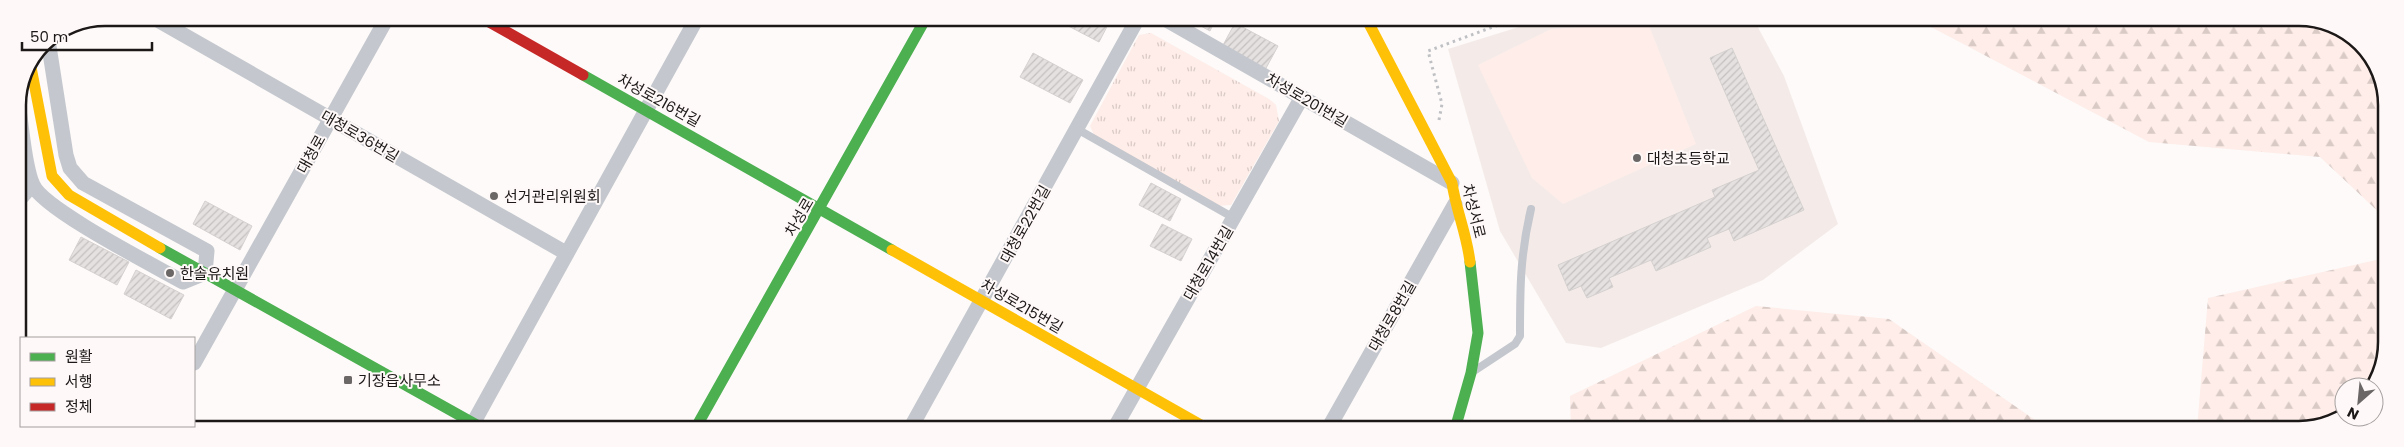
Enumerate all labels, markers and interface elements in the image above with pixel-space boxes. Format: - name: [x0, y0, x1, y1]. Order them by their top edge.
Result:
- scale bar: [22, 20, 152, 52]
- text: 50 m: [30, 26, 68, 47]
- street label: 차성로201번길: [1262, 68, 1352, 132]
- street label: 차성로216번길: [614, 69, 704, 131]
- street label: 대청로36번길: [317, 105, 403, 167]
- street label: 대청로: [292, 131, 330, 177]
- place label: 대청초등학교: [1647, 148, 1730, 169]
- marker: 대청초등학교: [1631, 152, 1643, 164]
- street label: 대청로22번길: [995, 181, 1055, 267]
- street label: 차성서로: [1457, 182, 1491, 240]
- place label: 선거관리위원회: [504, 186, 601, 207]
- marker: 선거관리위원회: [488, 190, 500, 202]
- street label: 차성로: [780, 194, 818, 240]
- street label: 대청로14번길: [1178, 222, 1238, 304]
- place label: 한솔유치원: [180, 263, 249, 284]
- marker: 한솔유치원: [164, 267, 176, 279]
- street label: 차성로215번길: [977, 274, 1067, 338]
- street label: 대청로8번길: [1363, 277, 1421, 355]
- legend: [20, 337, 195, 427]
- text: 원활: [65, 346, 93, 367]
- place label: 기장읍사무소: [358, 370, 441, 391]
- text: 서행: [65, 371, 93, 392]
- marker: 기장읍사무소: [342, 374, 354, 386]
- north arrow: [2334, 377, 2384, 427]
- text: 정체: [65, 396, 93, 417]
- text: N: [2344, 402, 2362, 425]

